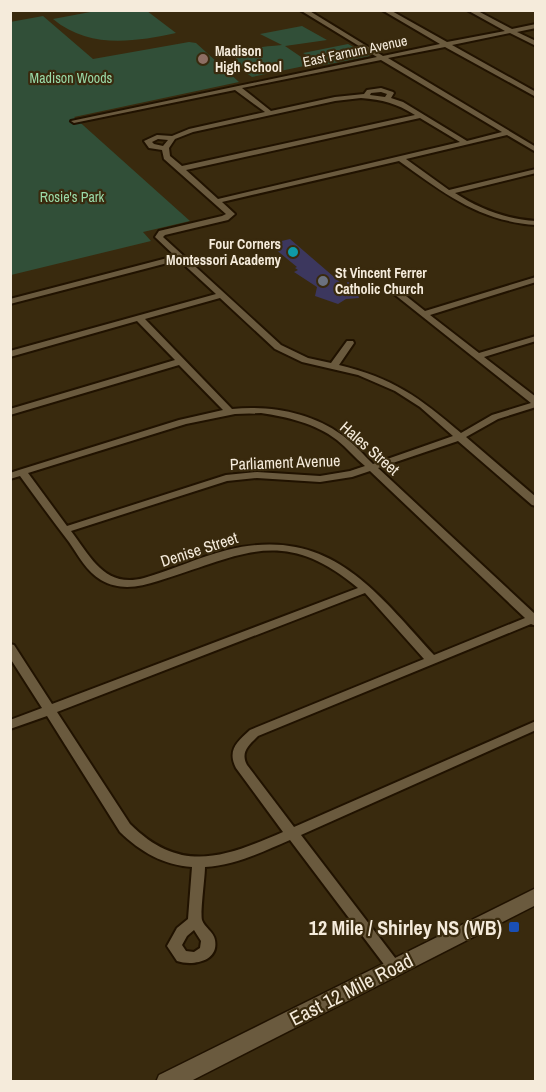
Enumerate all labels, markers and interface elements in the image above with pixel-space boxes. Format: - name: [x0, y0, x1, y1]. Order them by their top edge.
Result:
- street label: East Farnum Avenue: [301, 31, 409, 71]
- place label: Madison High School: [215, 42, 282, 76]
- marker: Madison High School: [196, 52, 210, 66]
- park label: Madison Woods: [30, 69, 113, 87]
- park label: Rosie's Park: [40, 188, 105, 206]
- place label: Four Corners Montessori Academy: [166, 235, 282, 269]
- marker: Four Corners Montessori Academy: [286, 245, 300, 259]
- place label: St Vincent Ferrer Catholic Church: [335, 264, 427, 298]
- marker: St Vincent Ferrer Catholic Church: [316, 274, 330, 288]
- street label: Hales Street: [336, 416, 405, 480]
- street label: Parliament Avenue: [229, 449, 341, 475]
- street label: Denise Street: [157, 526, 241, 572]
- place label: 12 Mile / Shirley NS (WB): [309, 914, 502, 941]
- marker: 12 Mile / Shirley NS (WB): [507, 920, 521, 934]
- street label: East 12 Mile Road: [285, 946, 417, 1032]

